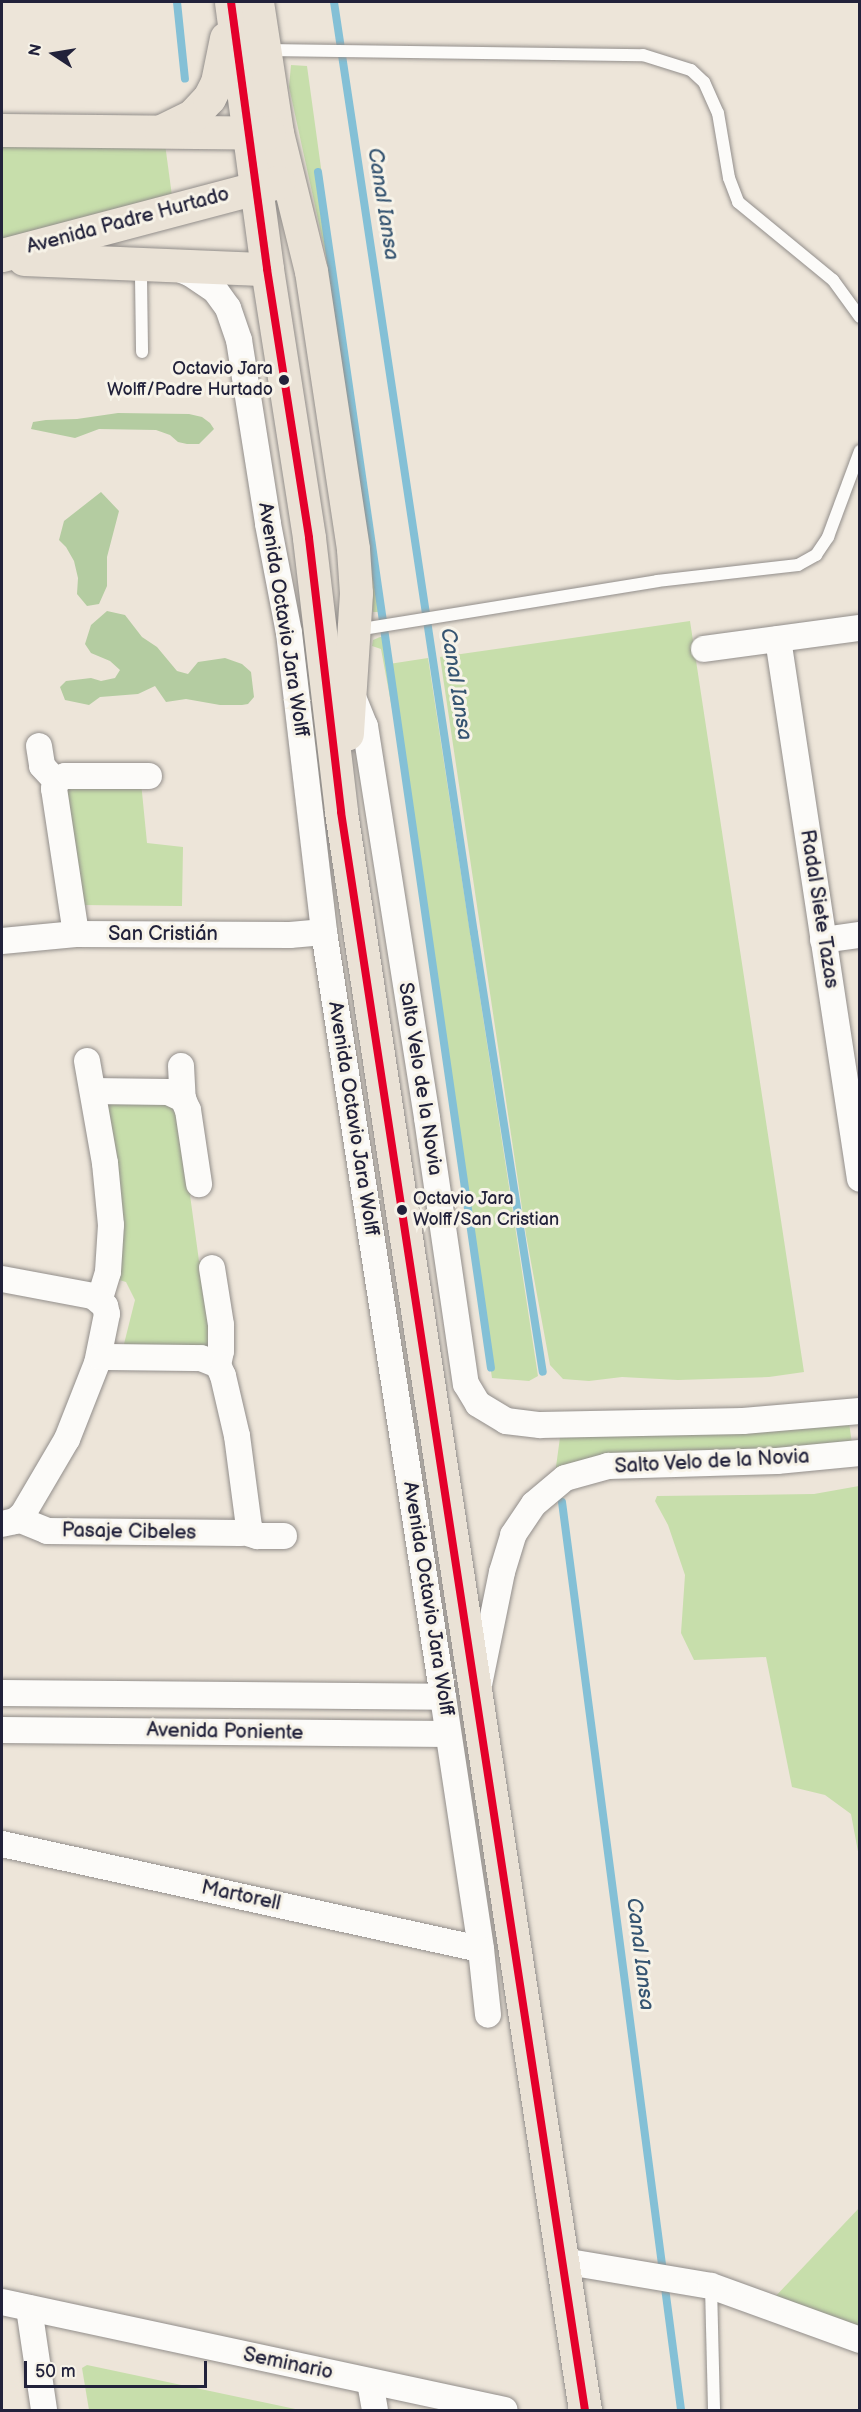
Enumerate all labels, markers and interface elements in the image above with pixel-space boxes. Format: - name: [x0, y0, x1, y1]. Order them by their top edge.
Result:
- north arrow: [24, 24, 84, 84]
- text: N: [25, 42, 46, 58]
- water label: Canal Iansa: [362, 146, 404, 262]
- street label: Avenida Padre Hurtado: [24, 182, 232, 260]
- place label: Octavio Jara Wolff/Padre Hurtado: [107, 359, 273, 401]
- marker: Octavio Jara Wolff/Padre Hurtado: [278, 374, 290, 386]
- street label: Avenida Octavio Jara Wolff: [252, 500, 314, 740]
- water label: Canal Iansa: [435, 626, 477, 742]
- street label: Radal Siete Tazas: [795, 827, 843, 991]
- street label: San Cristián: [108, 922, 218, 946]
- street label: Salto Velo de la Novia: [393, 981, 447, 1177]
- street label: Avenida Octavio Jara Wolff: [322, 999, 384, 1239]
- place label: Octavio Jara Wolff/San Cristian: [413, 1189, 559, 1232]
- marker: Octavio Jara Wolff/San Cristian: [396, 1204, 408, 1216]
- street label: Salto Velo de la Novia: [614, 1445, 810, 1479]
- street label: Avenida Octavio Jara Wolff: [397, 1479, 459, 1719]
- street label: Pasaje Cibeles: [62, 1519, 196, 1545]
- street label: Avenida Poniente: [146, 1719, 304, 1745]
- street label: Martorell: [199, 1876, 283, 1916]
- water label: Canal Iansa: [621, 1896, 659, 2012]
- street label: Seminario: [241, 2343, 335, 2385]
- scale bar: [27, 2349, 210, 2387]
- text: 50 m: [35, 2361, 76, 2382]

